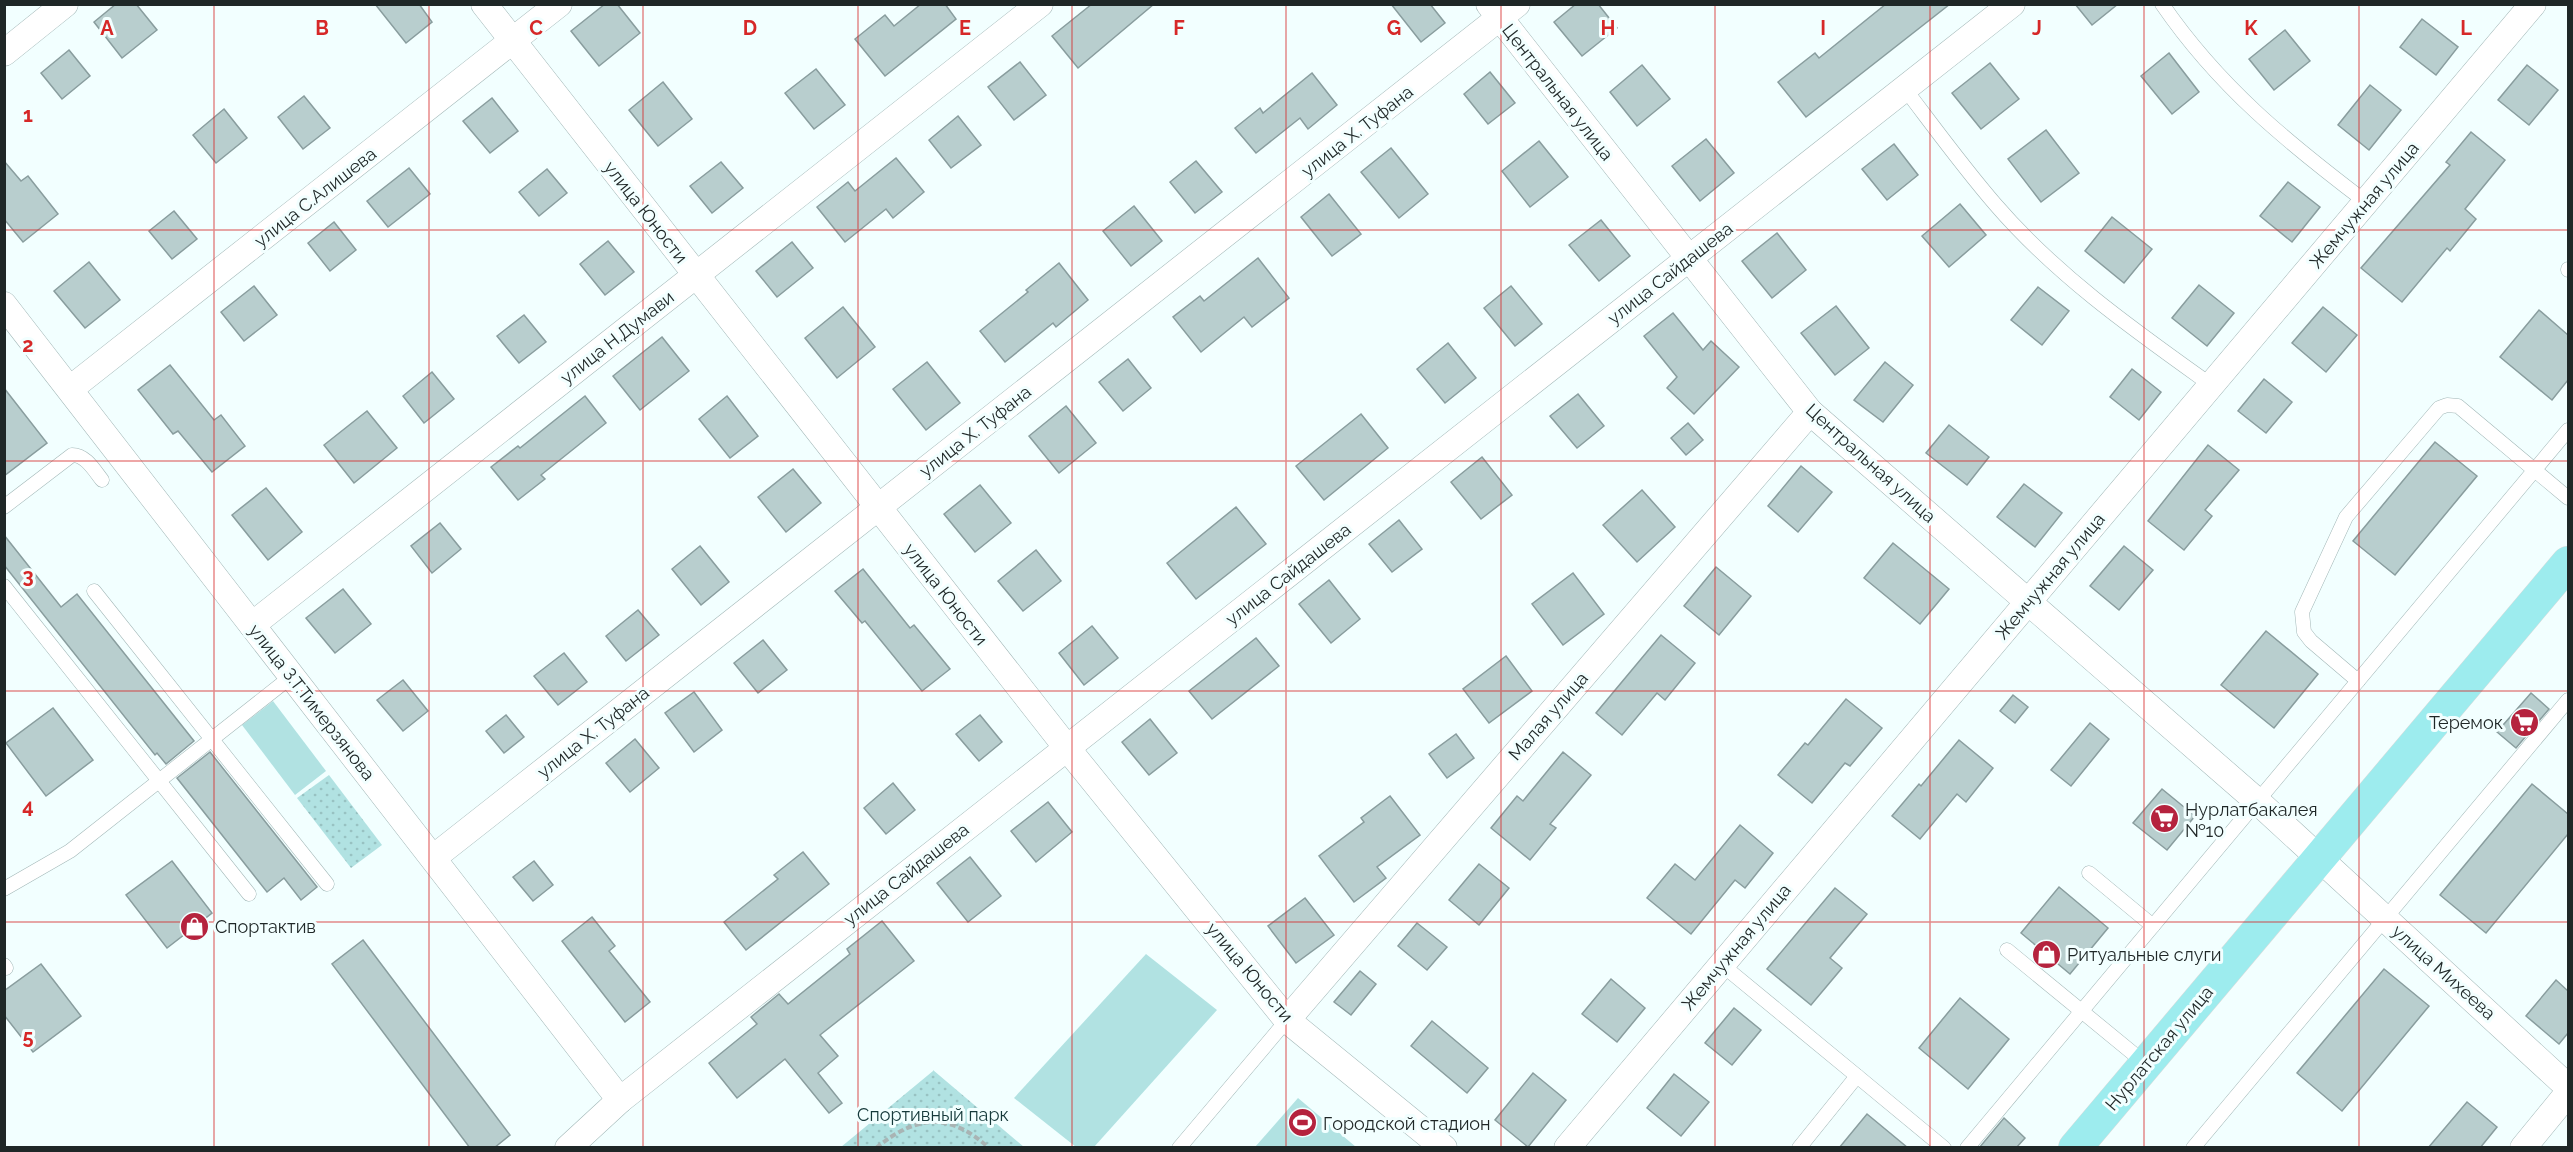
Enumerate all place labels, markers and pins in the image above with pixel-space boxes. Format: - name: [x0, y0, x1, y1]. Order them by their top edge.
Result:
- supermarket icon: Теремок: [2508, 706, 2540, 738]
- place label: Теремок: [2429, 712, 2503, 733]
- place label: Нурлатбакалея №10: [2185, 799, 2318, 841]
- supermarket icon: Нурлатбакалея №10: [2148, 803, 2180, 835]
- shop icon: Спортактив: [178, 910, 210, 942]
- place label: Спортактив: [215, 916, 316, 937]
- shop icon: Ритуальные слуги: [2030, 938, 2062, 970]
- place label: Ритуальные слуги: [2067, 944, 2222, 965]
- sports icon: Городской стадион: [1286, 1107, 1318, 1139]
- place label: Городской стадион: [1323, 1113, 1491, 1134]

